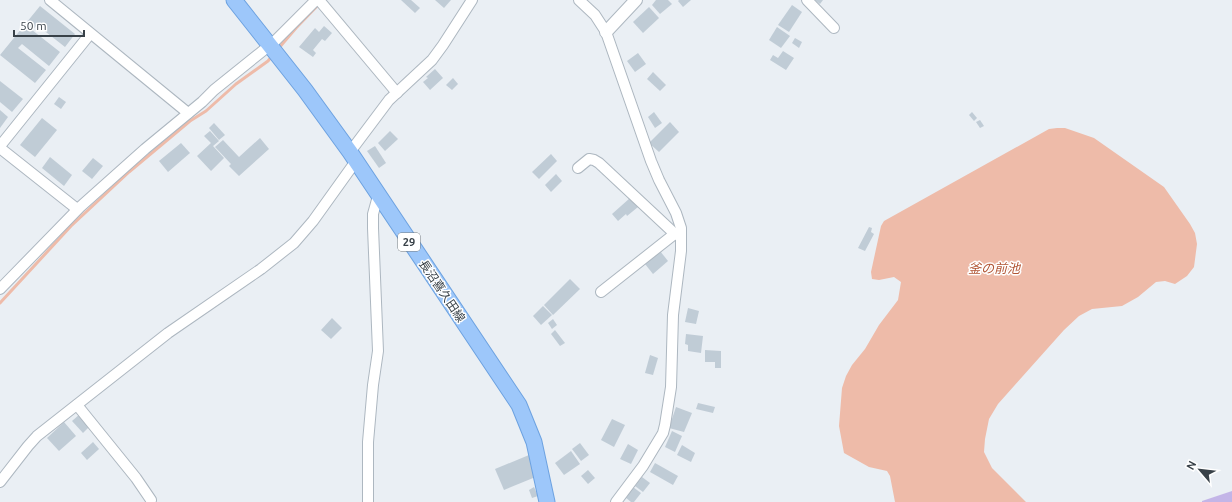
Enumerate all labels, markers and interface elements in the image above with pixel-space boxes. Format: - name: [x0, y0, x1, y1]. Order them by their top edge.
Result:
- scale bar: [14, 12, 84, 38]
- text: 50 m: [20, 19, 47, 32]
- road number: 29: [398, 233, 420, 251]
- street label: 長沼喜久田線: [417, 257, 468, 324]
- water label: 釜の前池: [968, 261, 1022, 275]
- north arrow: [1180, 450, 1220, 490]
- text: N: [1184, 459, 1198, 472]

